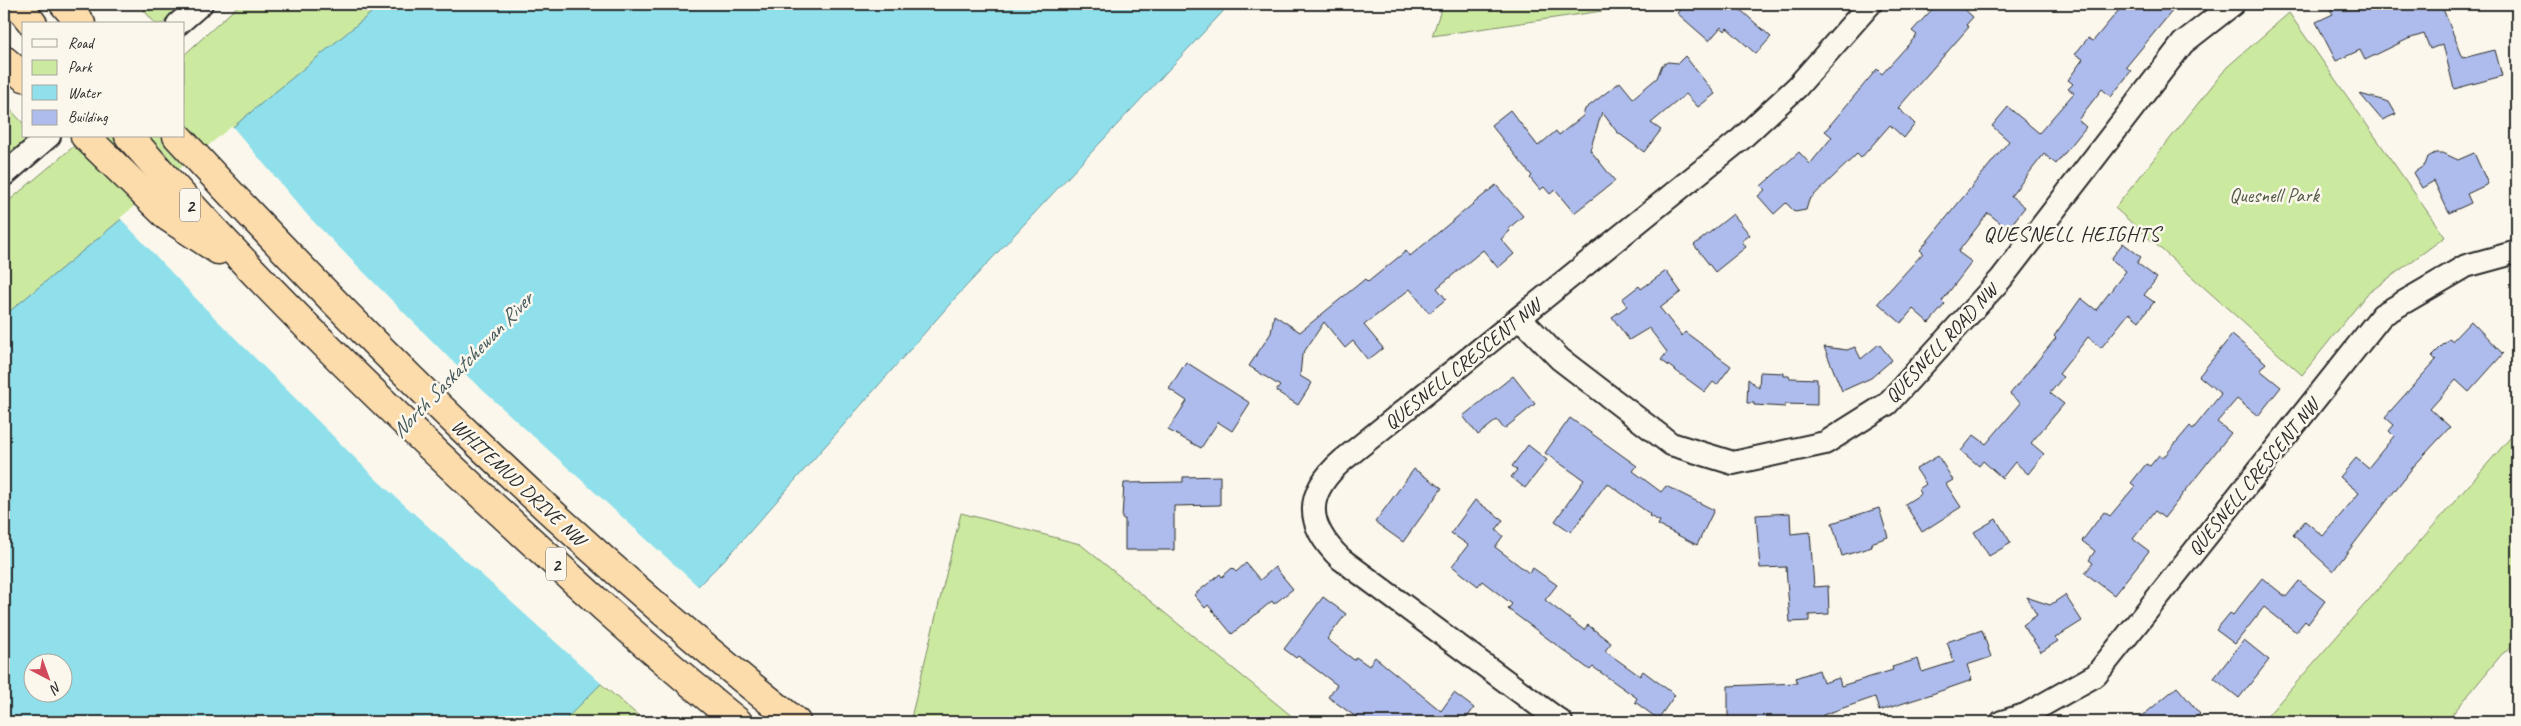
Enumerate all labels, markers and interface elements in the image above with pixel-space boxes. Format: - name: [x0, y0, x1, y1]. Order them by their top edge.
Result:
- legend: [22, 22, 185, 138]
- text: Road: [68, 34, 95, 53]
- text: Park: [68, 58, 93, 77]
- text: Water: [68, 84, 102, 103]
- text: Building: [68, 108, 108, 127]
- park label: Quesnell Park: [2229, 183, 2320, 208]
- road number: 2: [180, 188, 200, 222]
- district label: QUESNELL HEIGHTS: [1983, 221, 2163, 247]
- street label: QUESNELL ROAD NW: [1880, 276, 2005, 408]
- water label: North Saskatchewan River: [386, 284, 541, 443]
- street label: QUESNELL CRESCENT NW: [1379, 291, 1548, 435]
- street label: QUESNELL CRESCENT NW: [2183, 391, 2327, 561]
- street label: WHITEMUD DRIVE NW: [446, 414, 594, 554]
- road number: 2: [546, 548, 566, 580]
- north arrow: [22, 654, 72, 704]
- text: N: [46, 678, 65, 698]

